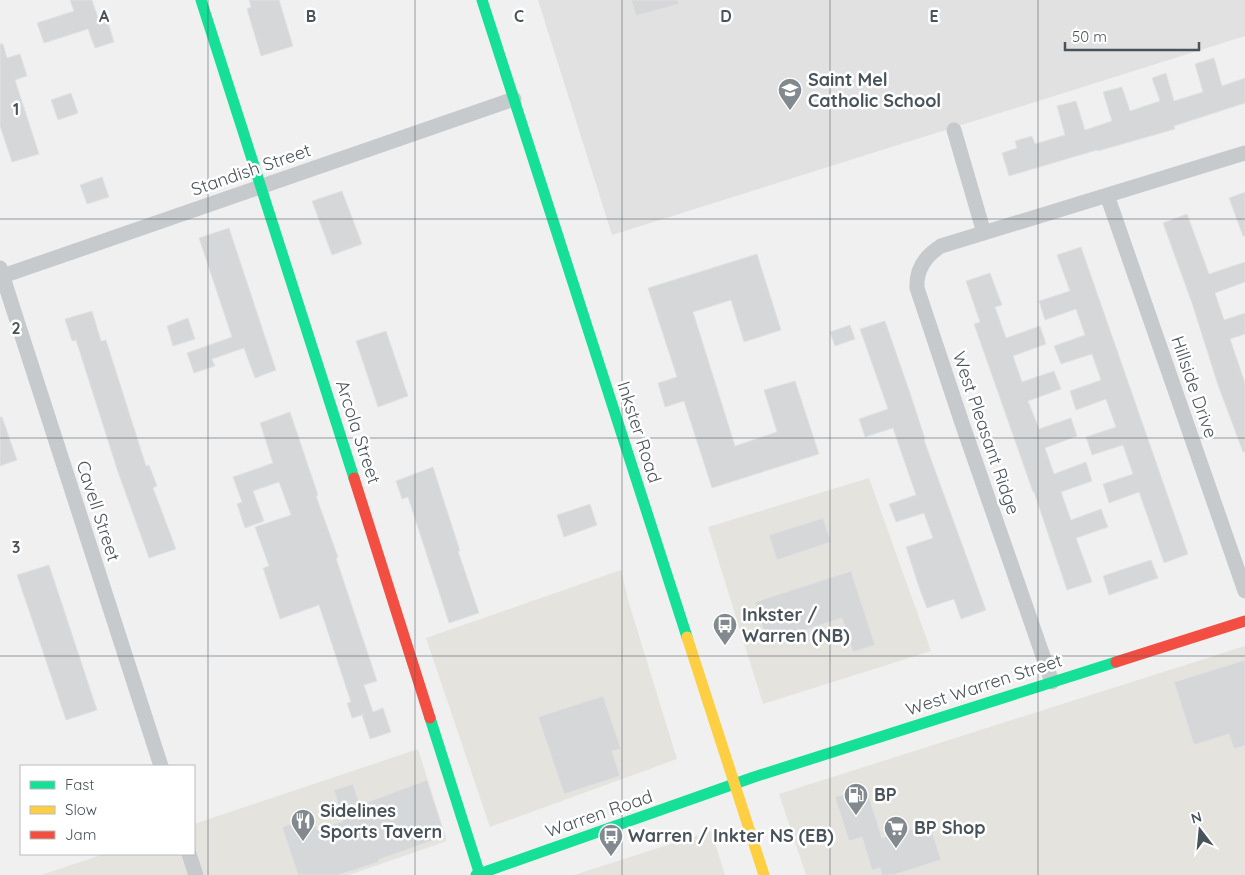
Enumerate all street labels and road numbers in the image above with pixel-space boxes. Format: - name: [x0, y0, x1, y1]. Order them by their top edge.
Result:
- street label: Standish Street: [188, 138, 314, 201]
- street label: Hillside Drive: [1166, 333, 1223, 441]
- street label: West Pleasant Ridge: [948, 348, 1025, 518]
- street label: Arcola Street: [331, 377, 386, 487]
- street label: Inkster Road: [612, 378, 667, 486]
- street label: Cavell Street: [71, 458, 126, 564]
- street label: West Warren Street: [903, 648, 1065, 721]
- street label: Warren Road: [542, 784, 655, 843]

